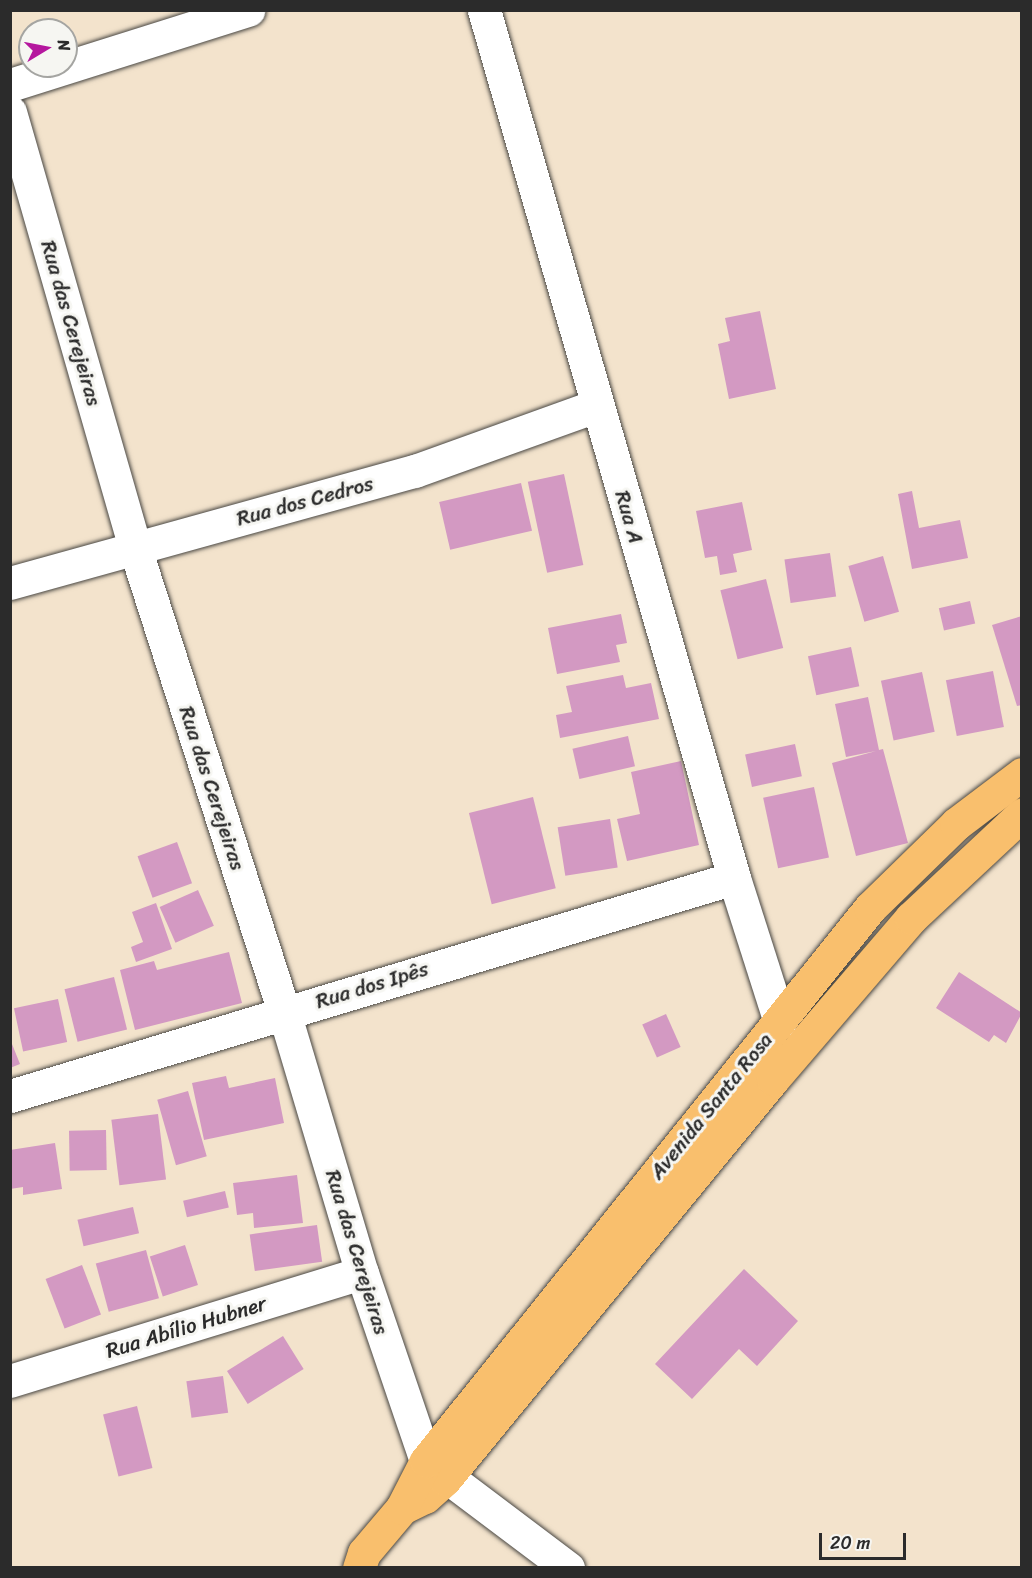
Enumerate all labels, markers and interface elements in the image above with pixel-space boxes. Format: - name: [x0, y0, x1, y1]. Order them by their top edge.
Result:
- north arrow: [18, 18, 78, 78]
- text: N: [49, 37, 79, 53]
- street label: Rua das Cerejeiras: [35, 237, 107, 409]
- street label: Rua dos Cedros: [234, 471, 376, 531]
- street label: Rua A: [609, 488, 649, 546]
- street label: Rua das Cerejeiras: [174, 703, 250, 873]
- street label: Rua dos Ipês: [313, 956, 431, 1014]
- street label: Avenida Santa Rosa: [644, 1027, 778, 1185]
- street label: Rua das Cerejeiras: [320, 1166, 394, 1338]
- street label: Rua Abílio Hubner: [102, 1290, 270, 1364]
- scale bar: [822, 1521, 909, 1559]
- text: 20 m: [830, 1527, 870, 1559]

